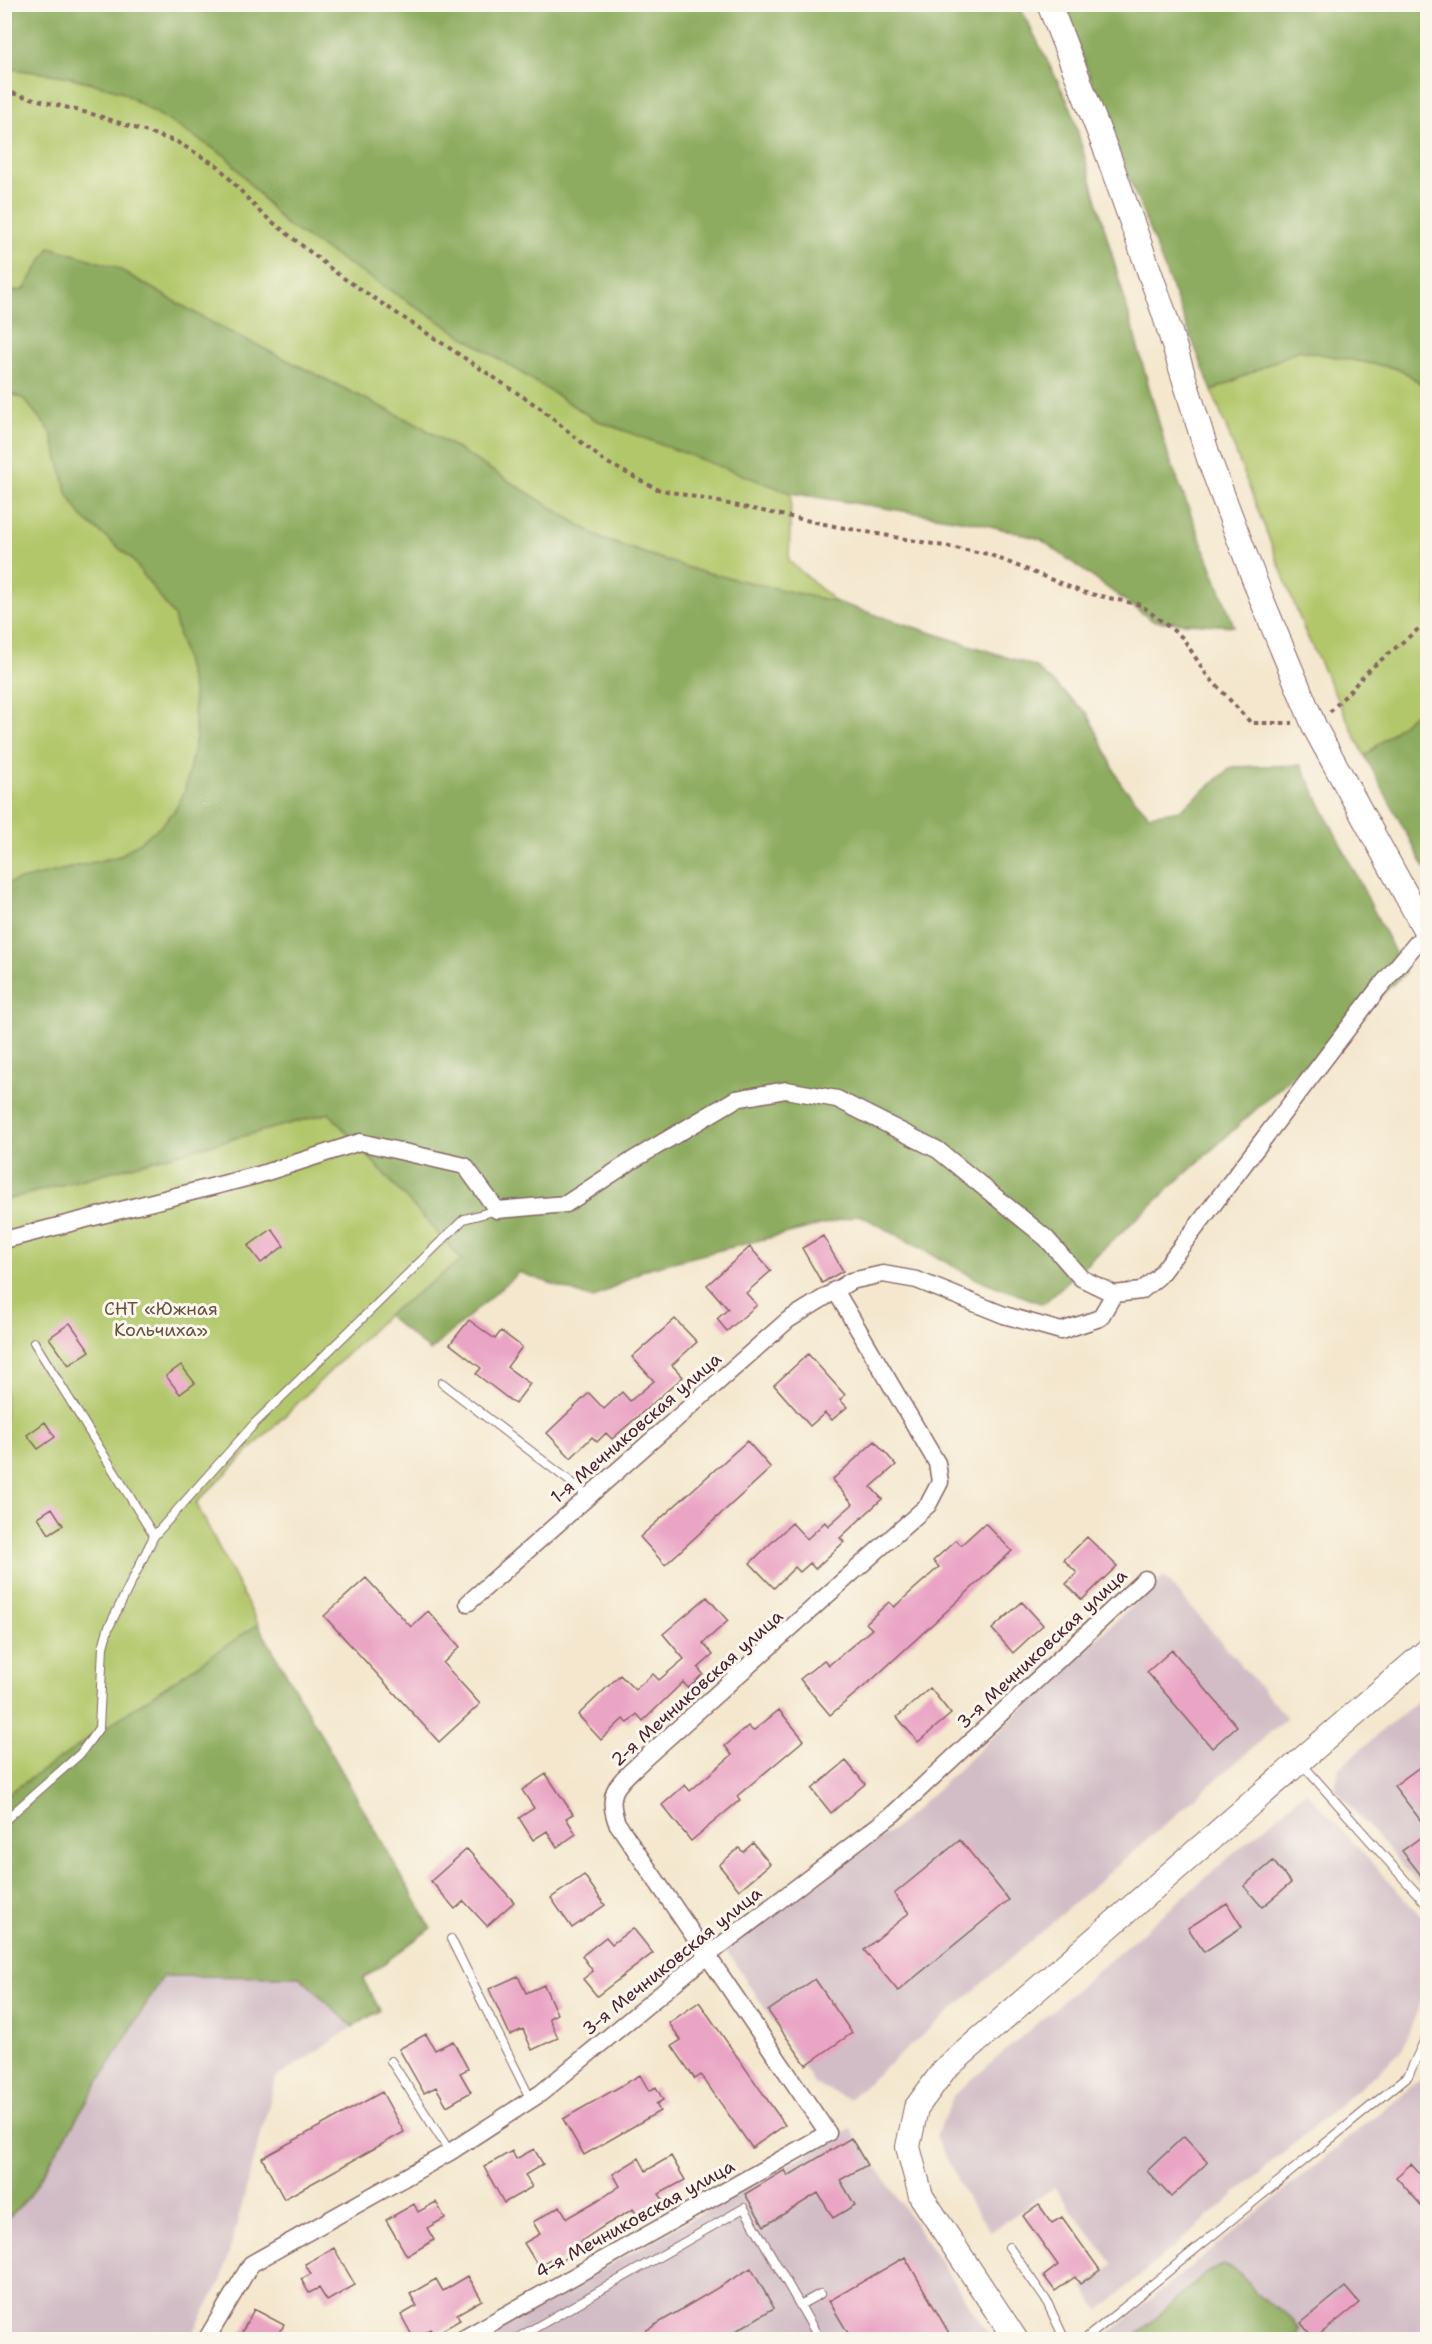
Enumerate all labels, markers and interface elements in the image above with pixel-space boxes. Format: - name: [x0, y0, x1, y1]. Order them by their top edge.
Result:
- park label: СНТ «Южная Кольчиха»: [104, 1297, 218, 1342]
- street label: 1-я Мечниковская улица: [546, 1347, 726, 1509]
- street label: 3-я Мечниковская улица: [952, 1564, 1132, 1734]
- street label: 2-я Мечниковская улица: [606, 1604, 788, 1772]
- street label: 3-я Мечниковская улица: [577, 1881, 767, 2041]
- street label: 4-я Мечниковская улица: [531, 2154, 739, 2284]

